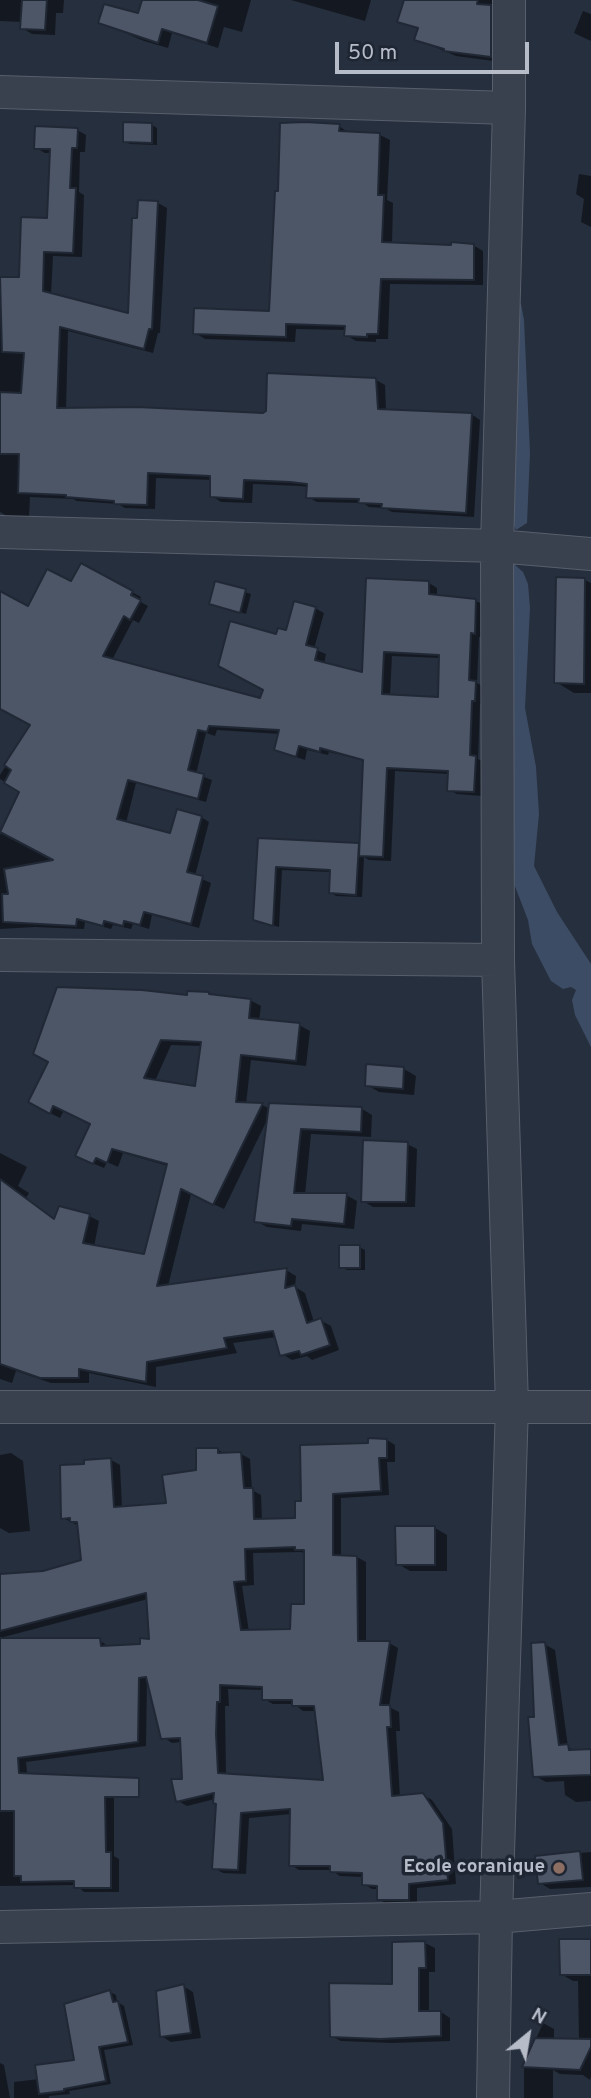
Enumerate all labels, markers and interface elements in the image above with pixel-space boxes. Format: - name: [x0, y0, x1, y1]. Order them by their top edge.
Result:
- scale bar: [339, 28, 533, 72]
- text: 50 m: [348, 40, 397, 67]
- place label: Ecole coranique: [403, 1857, 545, 1879]
- marker: Ecole coranique: [551, 1860, 567, 1876]
- north arrow: [493, 2000, 563, 2070]
- text: N: [527, 2003, 550, 2031]

